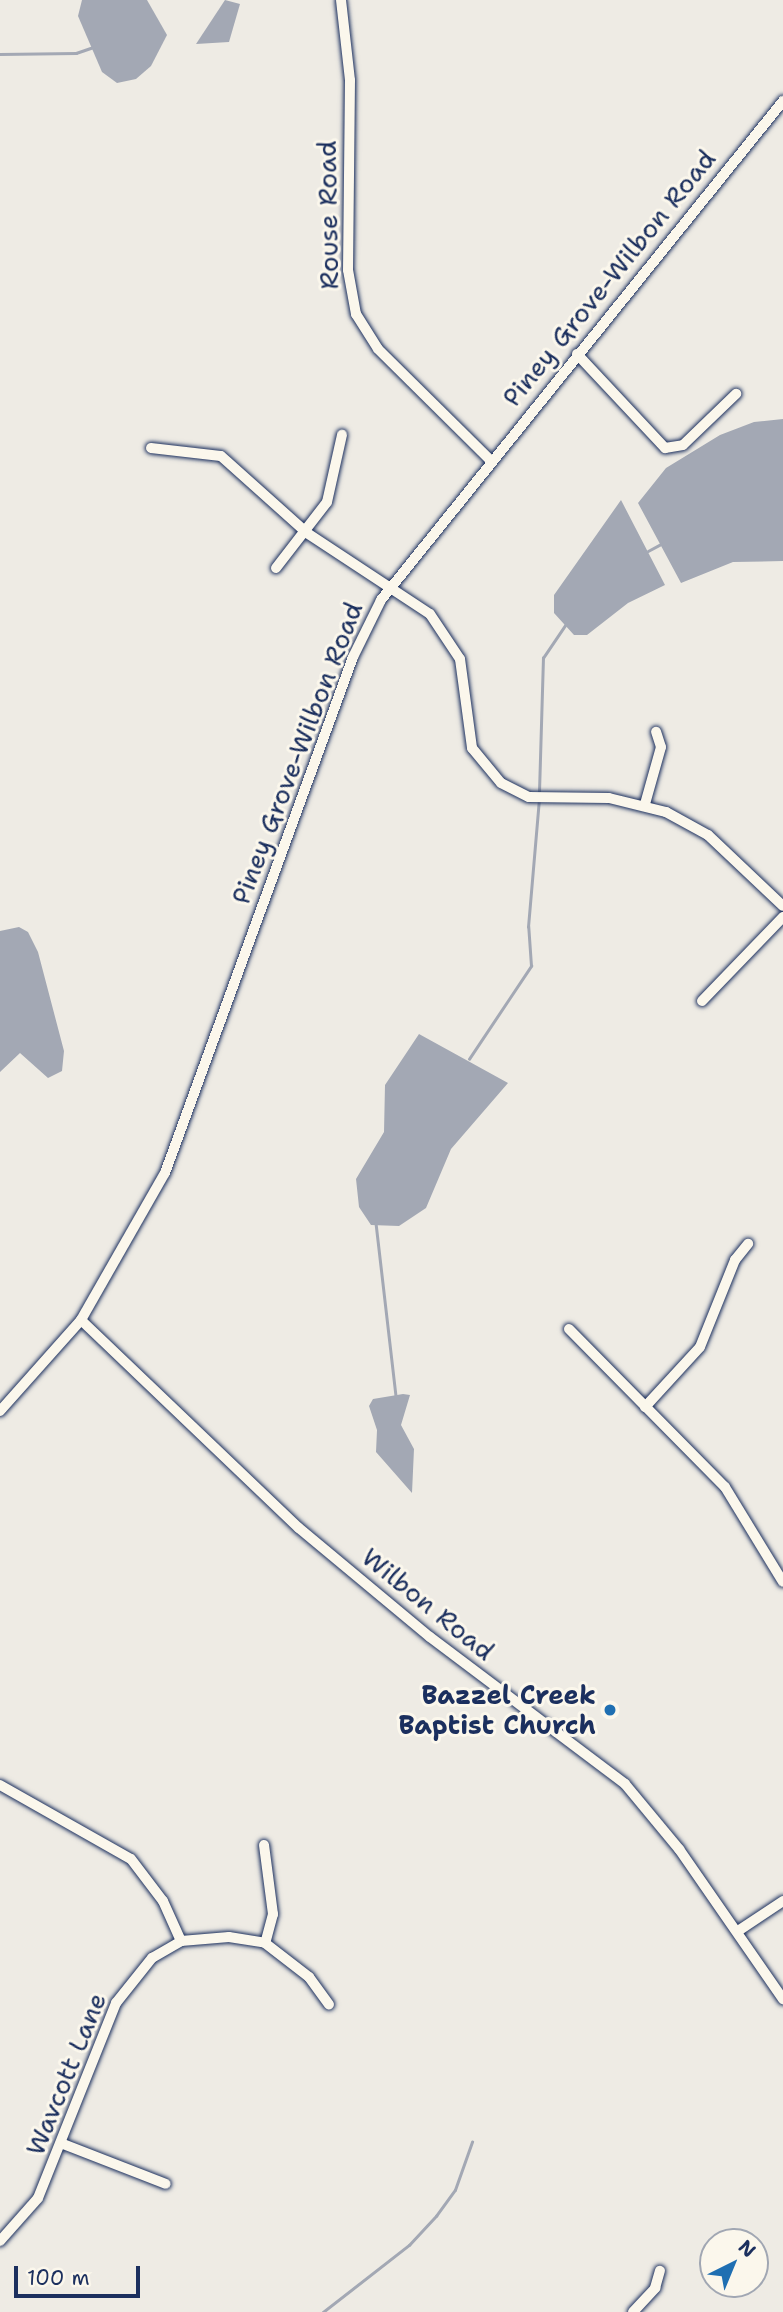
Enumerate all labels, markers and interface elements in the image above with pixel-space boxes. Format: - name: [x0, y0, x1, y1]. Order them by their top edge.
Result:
- street label: Rouse Road: [311, 140, 345, 290]
- street label: Piney Grove-Wilbon Road: [496, 143, 722, 413]
- street label: Piney Grove-Wilbon Road: [225, 598, 369, 908]
- street label: Wilbon Road: [356, 1541, 500, 1667]
- place label: Bazzel Creek Baptist Church: [398, 1679, 596, 1740]
- marker: Bazzel Creek Baptist Church: [602, 1702, 618, 1718]
- street label: Wavcott Lane: [19, 1988, 113, 2160]
- north arrow: [699, 2228, 769, 2298]
- text: N: [733, 2234, 761, 2263]
- scale bar: [18, 2252, 144, 2296]
- text: 100 m: [27, 2264, 90, 2292]

